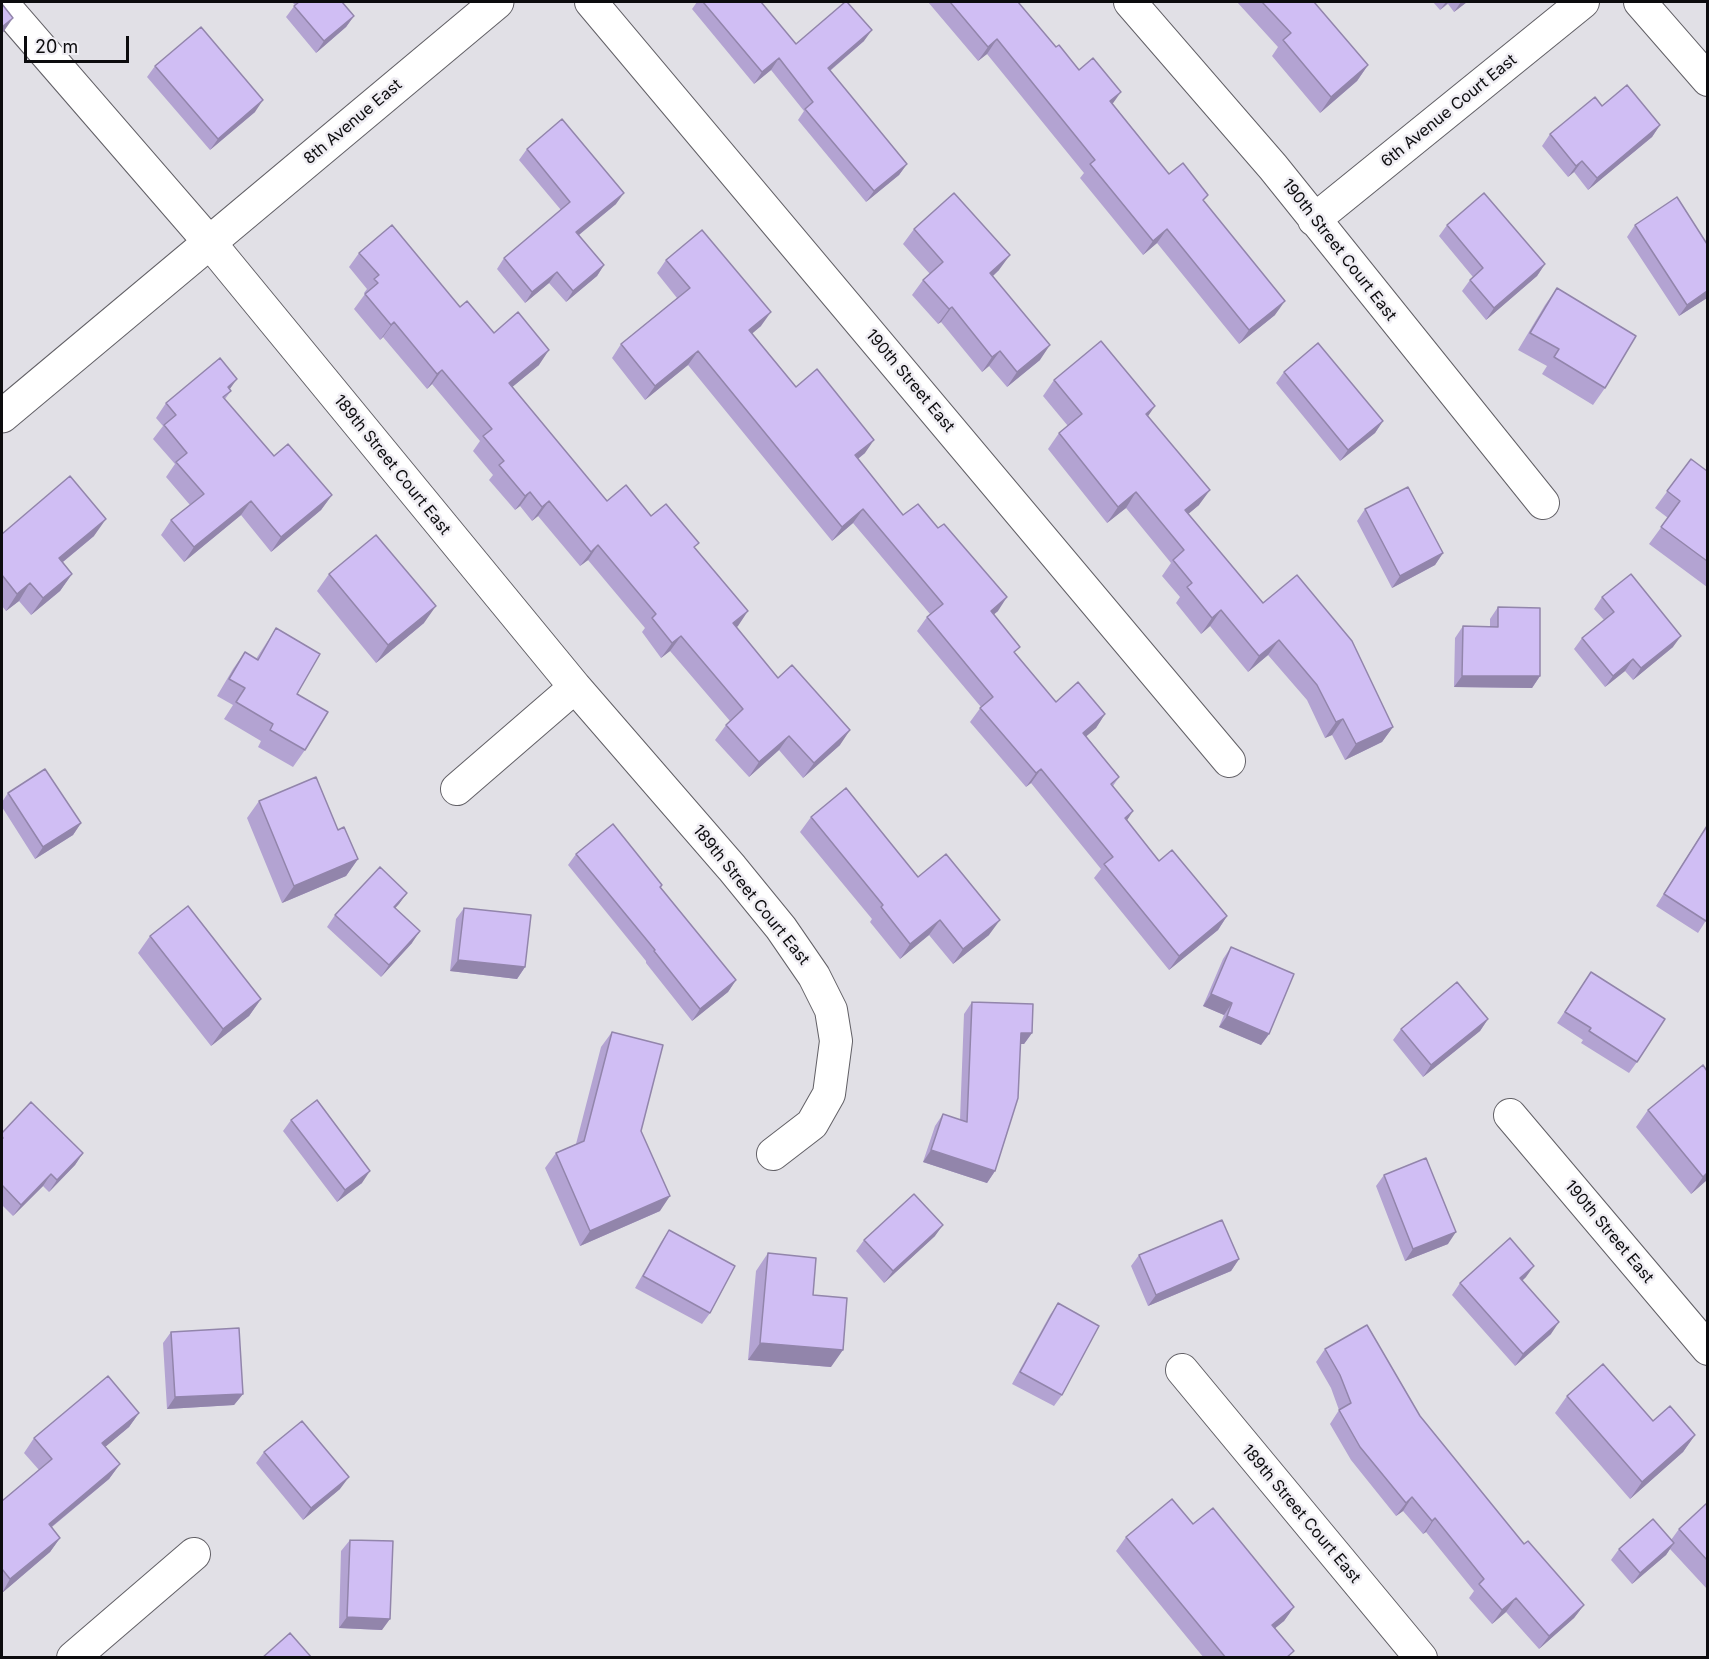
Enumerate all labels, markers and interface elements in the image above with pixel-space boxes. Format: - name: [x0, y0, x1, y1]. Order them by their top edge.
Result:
- scale bar: [27, 24, 132, 62]
- text: 20 m: [35, 36, 78, 57]
- street label: 6th Avenue Court East: [1377, 50, 1521, 172]
- street label: 8th Avenue East: [300, 75, 406, 169]
- street label: 190th Street Court East: [1278, 175, 1400, 325]
- street label: 190th Street East: [862, 326, 958, 436]
- street label: 189th Street Court East: [330, 391, 454, 539]
- street label: 189th Street Court East: [689, 821, 813, 969]
- street label: 190th Street East: [1561, 1177, 1657, 1287]
- street label: 189th Street Court East: [1238, 1441, 1364, 1587]

